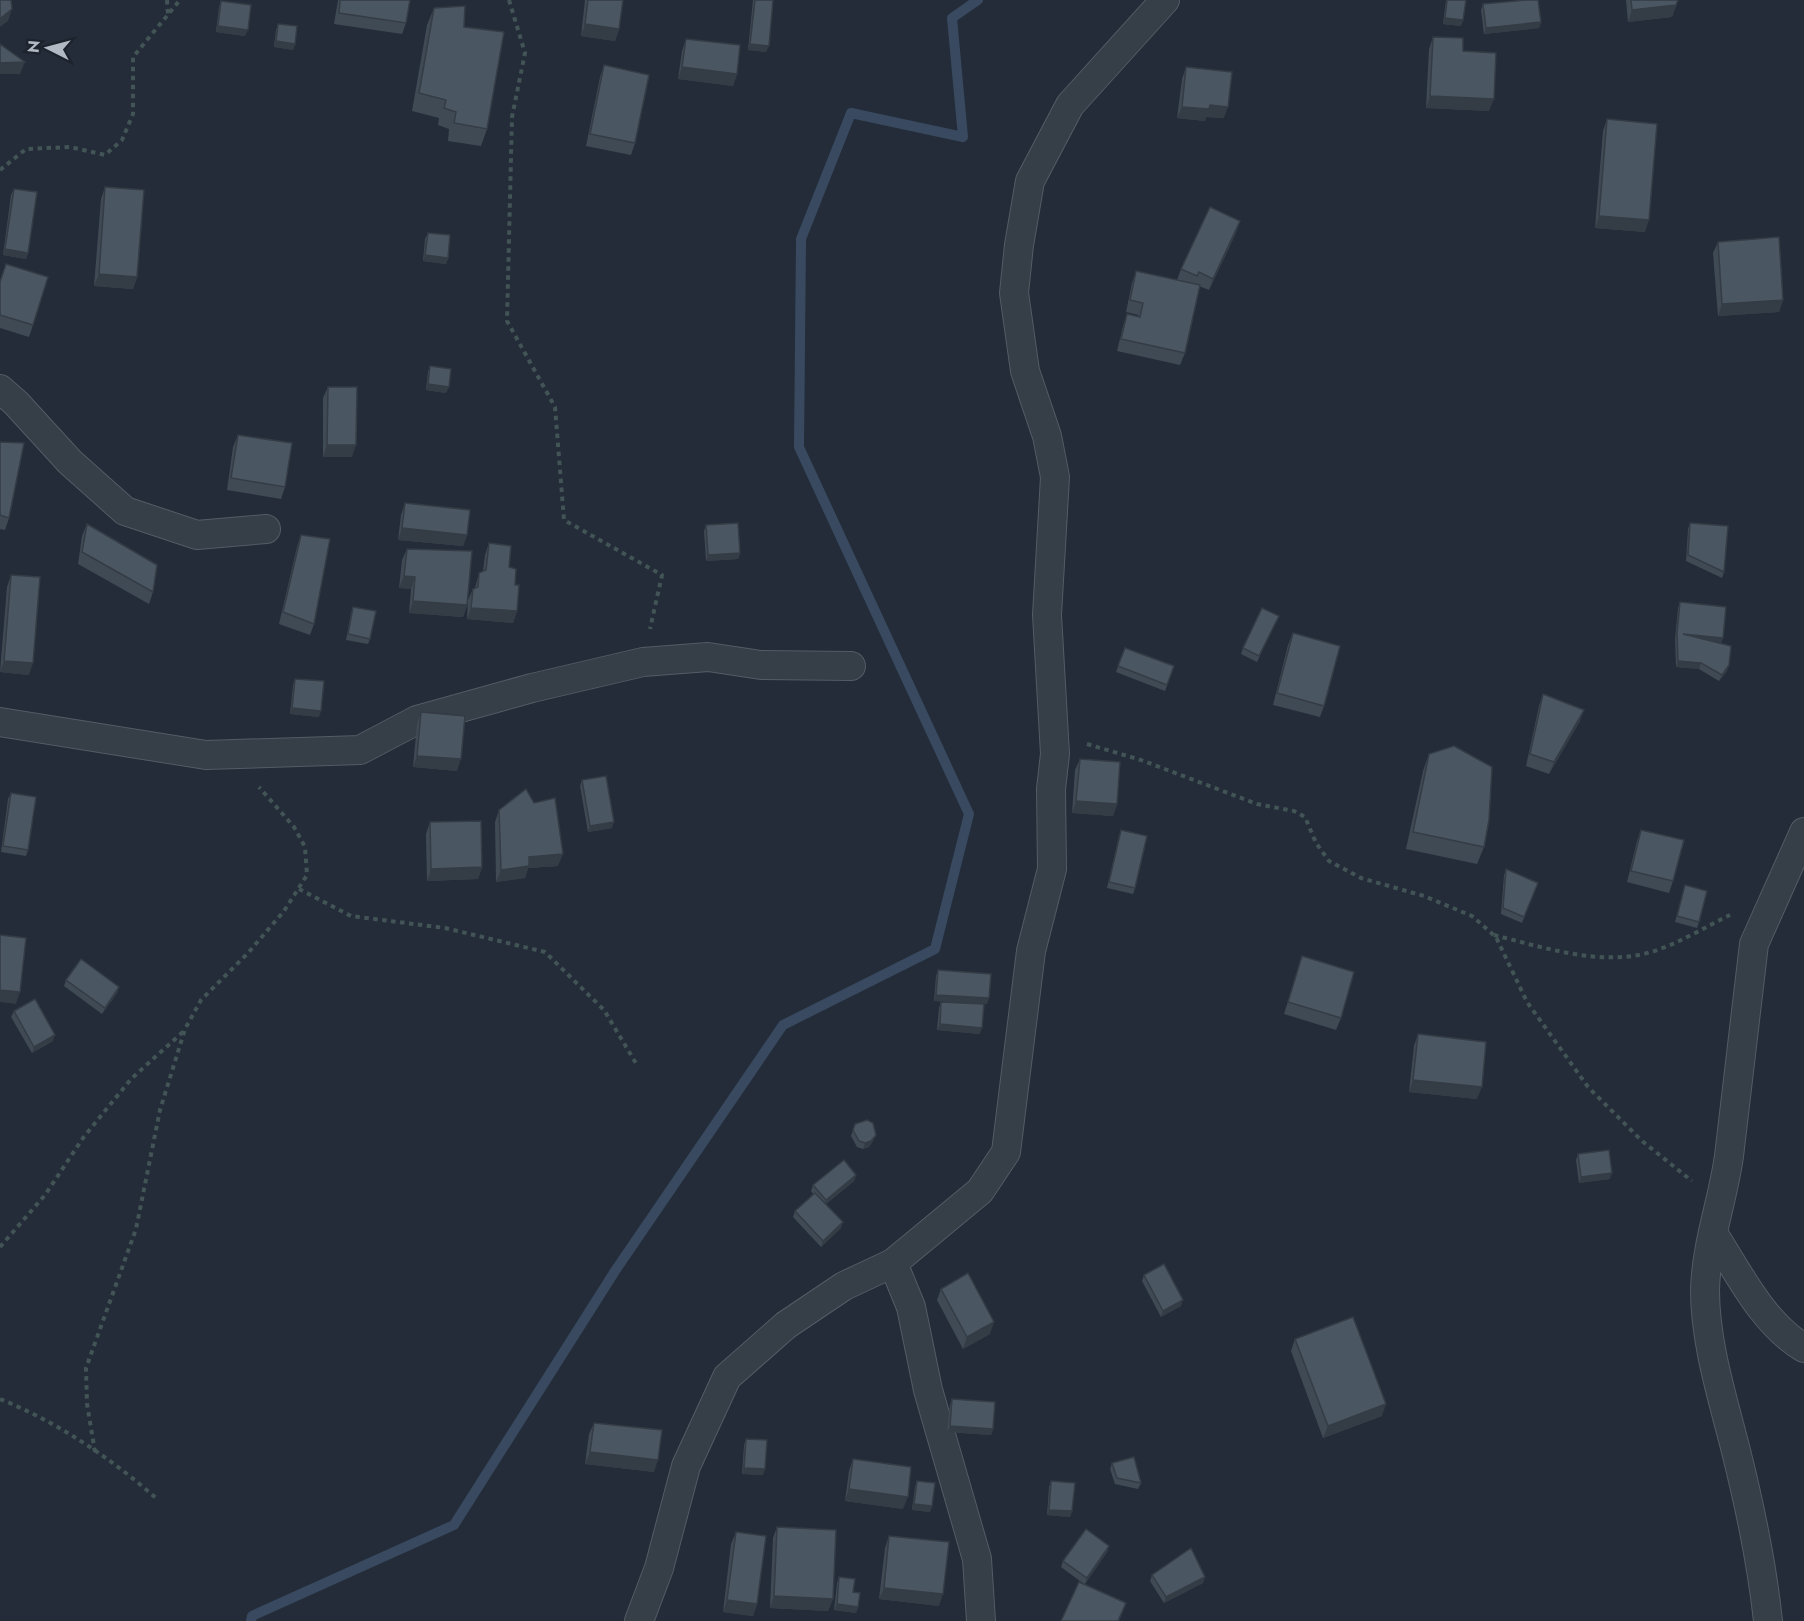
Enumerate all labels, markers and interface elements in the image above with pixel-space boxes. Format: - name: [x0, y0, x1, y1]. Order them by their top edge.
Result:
- north arrow: [18, 18, 78, 78]
- text: N: [21, 39, 46, 54]

